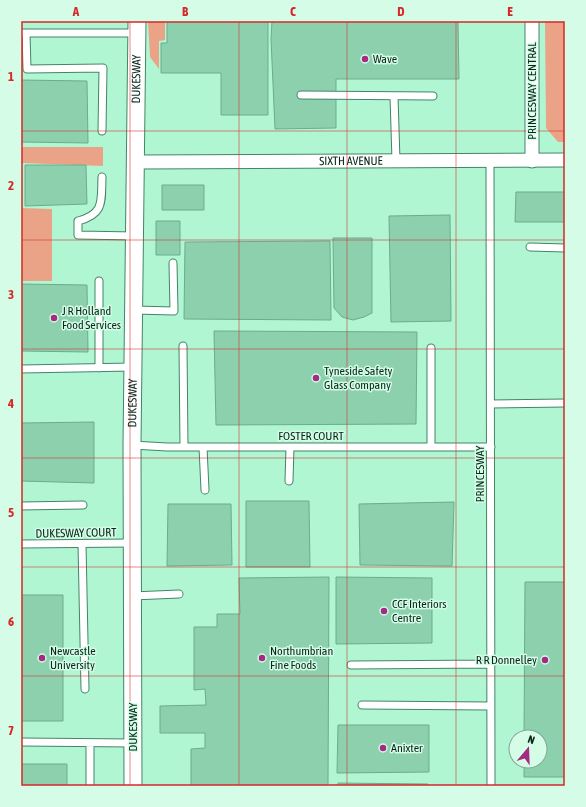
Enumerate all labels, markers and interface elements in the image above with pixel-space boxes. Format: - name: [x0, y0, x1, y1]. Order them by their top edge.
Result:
- text: A: [72, 4, 80, 19]
- text: B: [182, 4, 189, 19]
- text: C: [290, 4, 296, 19]
- text: D: [397, 4, 405, 19]
- text: E: [507, 4, 513, 19]
- street label: PRINCESWAY CENTRAL: [525, 42, 539, 140]
- place label: Wave: [373, 52, 397, 66]
- street label: DUKESWAY: [129, 54, 144, 104]
- marker: Wave: [360, 54, 370, 64]
- text: 1: [8, 69, 14, 84]
- street label: SIXTH AVENUE: [319, 154, 383, 168]
- text: 2: [8, 178, 14, 193]
- text: 3: [8, 287, 14, 302]
- place label: J R Holland Food Services: [62, 304, 121, 332]
- marker: J R Holland Food Services: [49, 313, 59, 323]
- place label: Tyneside Safety Glass Company: [324, 364, 393, 392]
- marker: Tyneside Safety Glass Company: [311, 373, 321, 383]
- street label: DUKESWAY: [125, 378, 140, 428]
- text: 4: [7, 396, 14, 411]
- street label: FOSTER COURT: [278, 429, 344, 443]
- street label: PRINCESWAY: [473, 445, 487, 502]
- text: 5: [8, 505, 14, 520]
- street label: DUKESWAY COURT: [35, 525, 117, 541]
- place label: CCF Interiors Centre: [392, 597, 446, 625]
- marker: CCF Interiors Centre: [379, 606, 389, 616]
- text: 6: [8, 614, 14, 629]
- place label: Newcastle University: [50, 644, 96, 672]
- place label: Northumbrian Fine Foods: [270, 644, 333, 672]
- marker: Newcastle University: [37, 653, 47, 663]
- marker: Northumbrian Fine Foods: [257, 653, 267, 663]
- place label: R R Donnelley: [476, 653, 537, 667]
- marker: R R Donnelley: [540, 655, 550, 665]
- street label: DUKESWAY: [126, 702, 140, 751]
- text: 7: [8, 723, 14, 738]
- north arrow: [508, 729, 548, 769]
- text: N: [526, 733, 536, 746]
- place label: Anixter: [391, 741, 423, 755]
- marker: Anixter: [378, 743, 388, 753]

